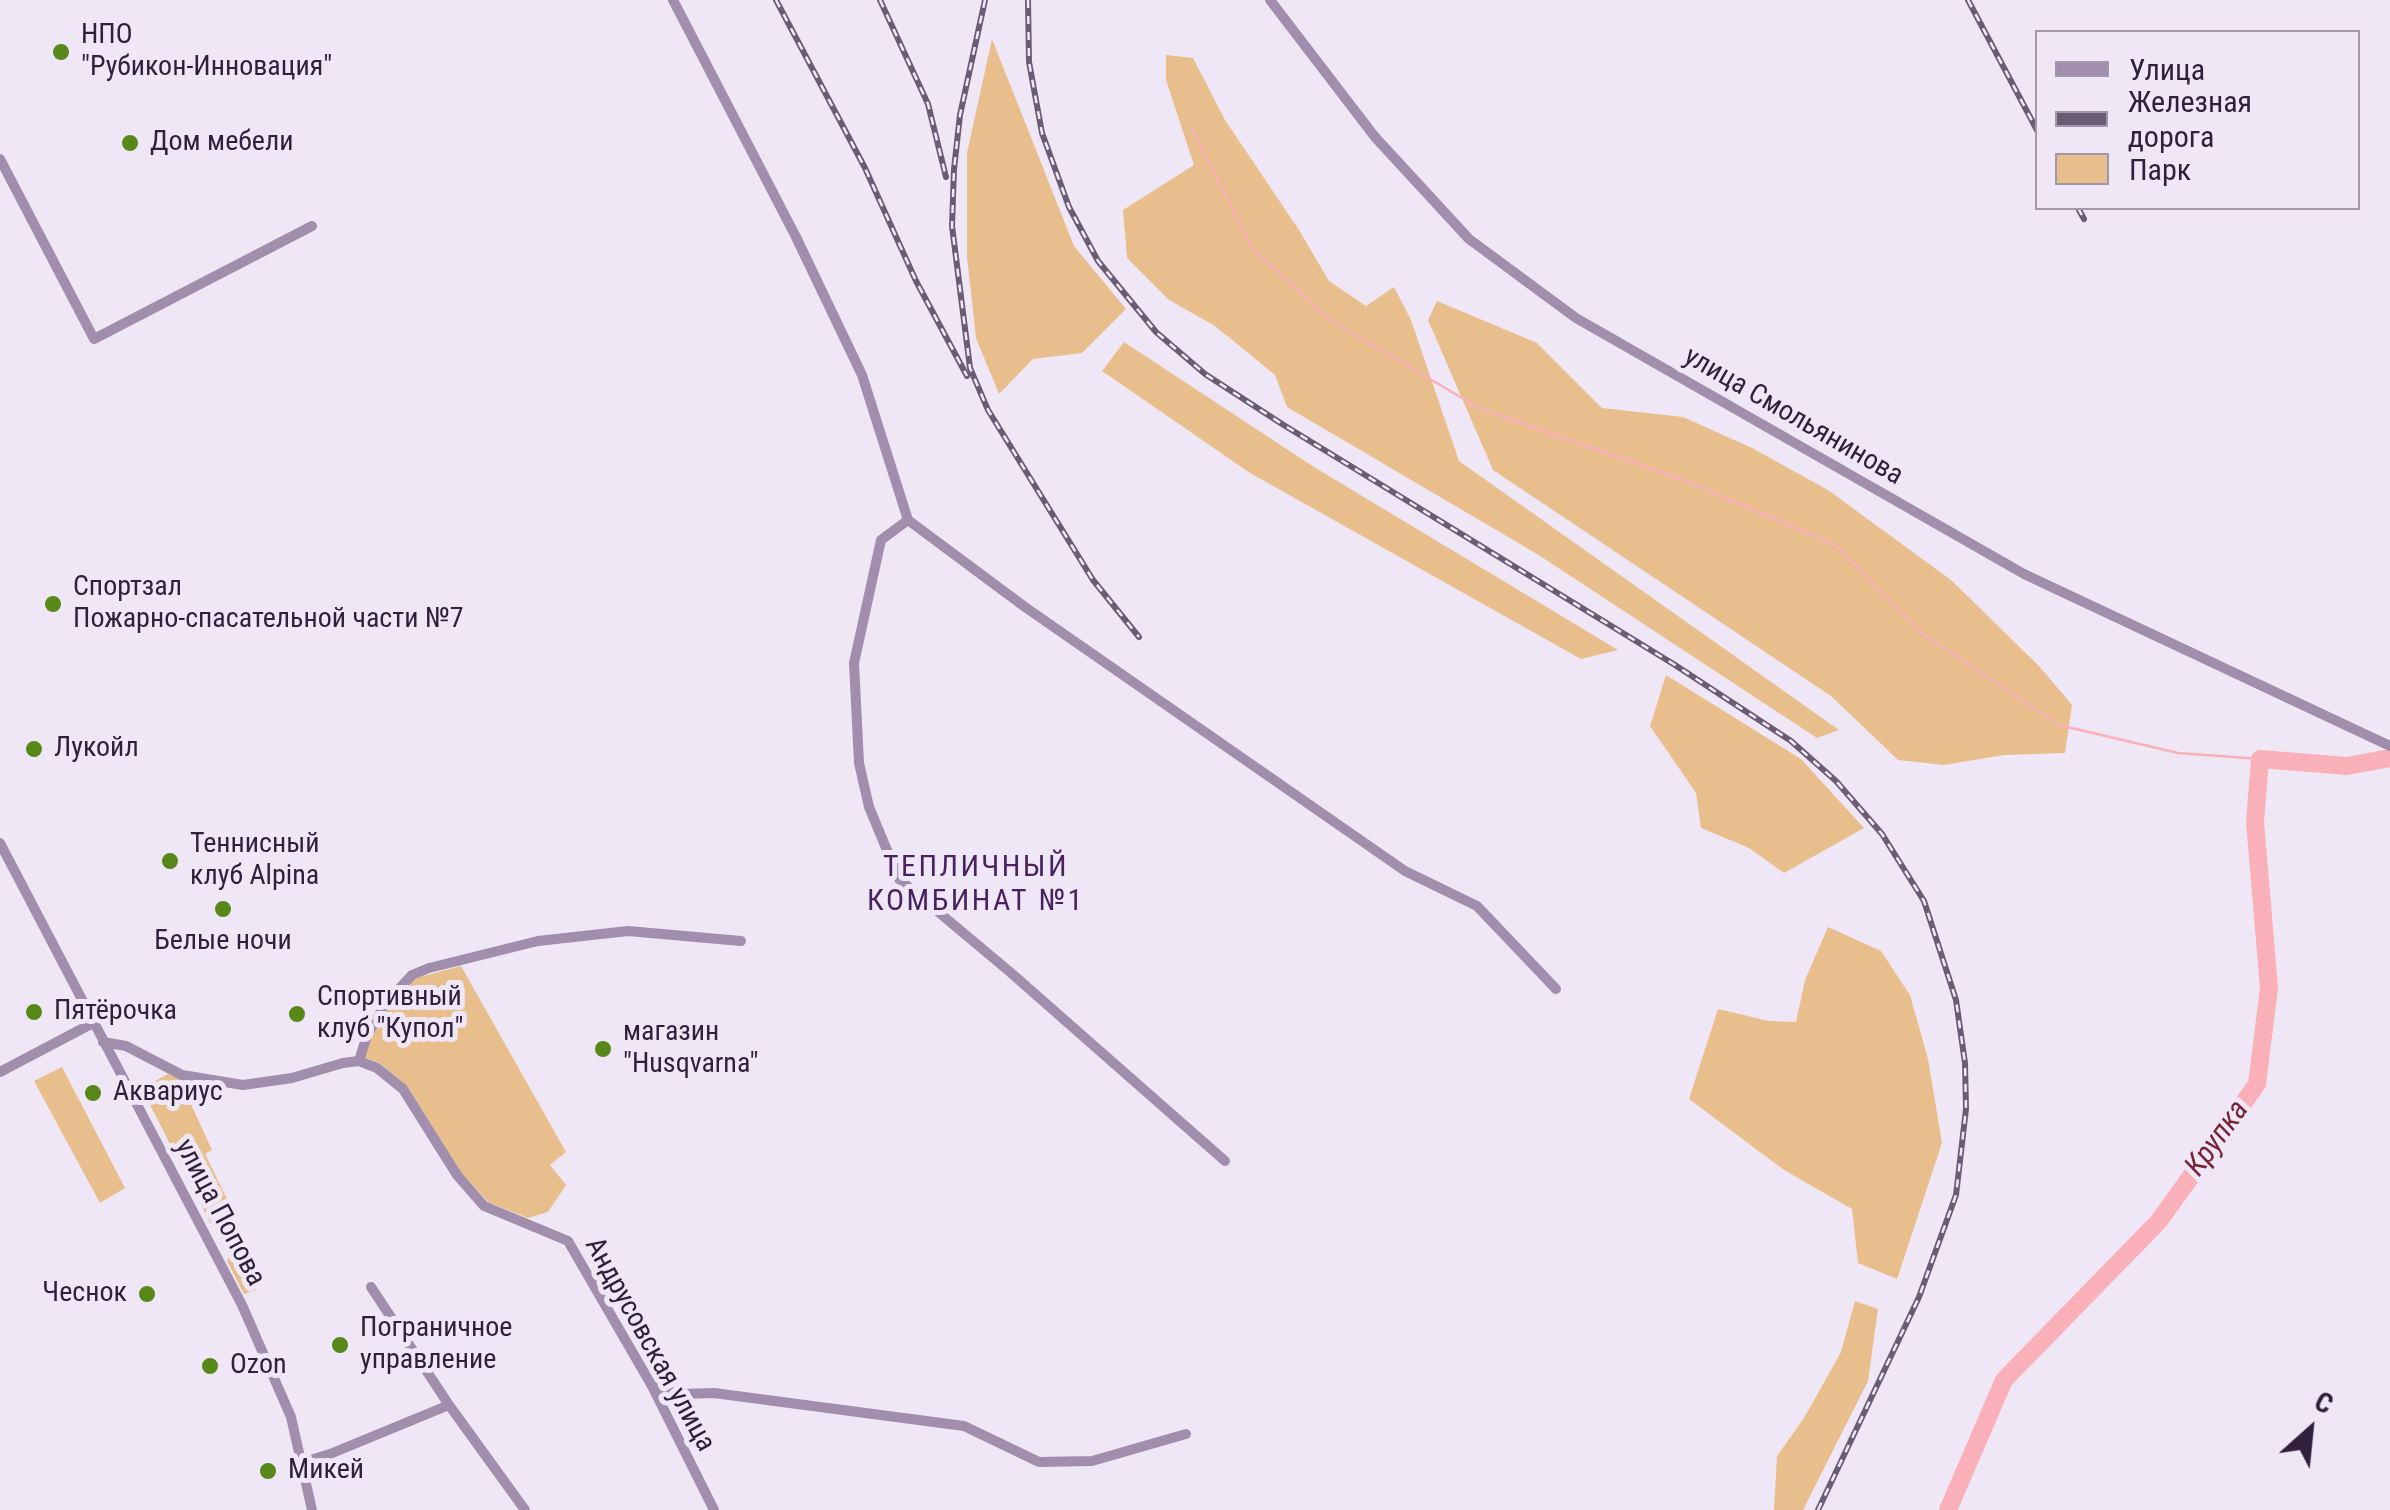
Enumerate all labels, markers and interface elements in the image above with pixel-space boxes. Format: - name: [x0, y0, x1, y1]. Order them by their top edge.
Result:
- place label: НПО "Рубикон-Инновация": [81, 19, 332, 85]
- legend: [2035, 30, 2360, 210]
- marker: НПО "Рубикон-Инновация": [50, 41, 72, 63]
- text: Улица: [2129, 52, 2205, 87]
- text: Железная дорога: [2128, 84, 2252, 154]
- place label: Дом мебели: [150, 126, 294, 160]
- marker: Дом мебели: [119, 132, 141, 154]
- text: Парк: [2129, 152, 2191, 187]
- street label: улица Смольянинова: [1677, 341, 1909, 493]
- place label: Спортзал Пожарно-спасательной части №7: [73, 571, 464, 637]
- marker: Спортзал Пожарно-спасательной части №7: [42, 593, 64, 615]
- place label: Лукойл: [54, 732, 139, 766]
- marker: Лукойл: [23, 738, 45, 760]
- place label: Теннисный клуб Alpina: [190, 828, 320, 894]
- marker: Теннисный клуб Alpina: [159, 850, 181, 872]
- district label: ТЕПЛИЧНЫЙ КОМБИНАТ №1: [867, 850, 1085, 920]
- marker: Белые ночи: [212, 898, 234, 920]
- place label: Белые ночи: [154, 925, 292, 959]
- place label: Спортивный клуб "Купол": [317, 981, 464, 1047]
- place label: Пятёрочка: [54, 995, 177, 1029]
- marker: Пятёрочка: [23, 1001, 45, 1023]
- marker: Спортивный клуб "Купол": [286, 1003, 308, 1025]
- place label: магазин "Husqvarna": [623, 1016, 758, 1082]
- marker: магазин "Husqvarna": [592, 1038, 614, 1060]
- place label: Аквариус: [113, 1076, 223, 1110]
- marker: Аквариус: [82, 1082, 104, 1104]
- water label: Крупка: [2178, 1094, 2258, 1184]
- street label: улица Попова: [166, 1134, 272, 1292]
- street label: Андрусовская улица: [576, 1232, 722, 1458]
- place label: Чеснок: [42, 1277, 127, 1311]
- marker: Чеснок: [136, 1283, 158, 1305]
- place label: Пограничное управление: [360, 1312, 512, 1378]
- marker: Пограничное управление: [329, 1334, 351, 1356]
- place label: Ozon: [230, 1349, 287, 1383]
- marker: Ozon: [199, 1355, 221, 1377]
- north arrow: [2260, 1380, 2360, 1480]
- text: С: [2309, 1384, 2338, 1421]
- place label: Микей: [288, 1454, 364, 1488]
- marker: Микей: [257, 1460, 279, 1482]

